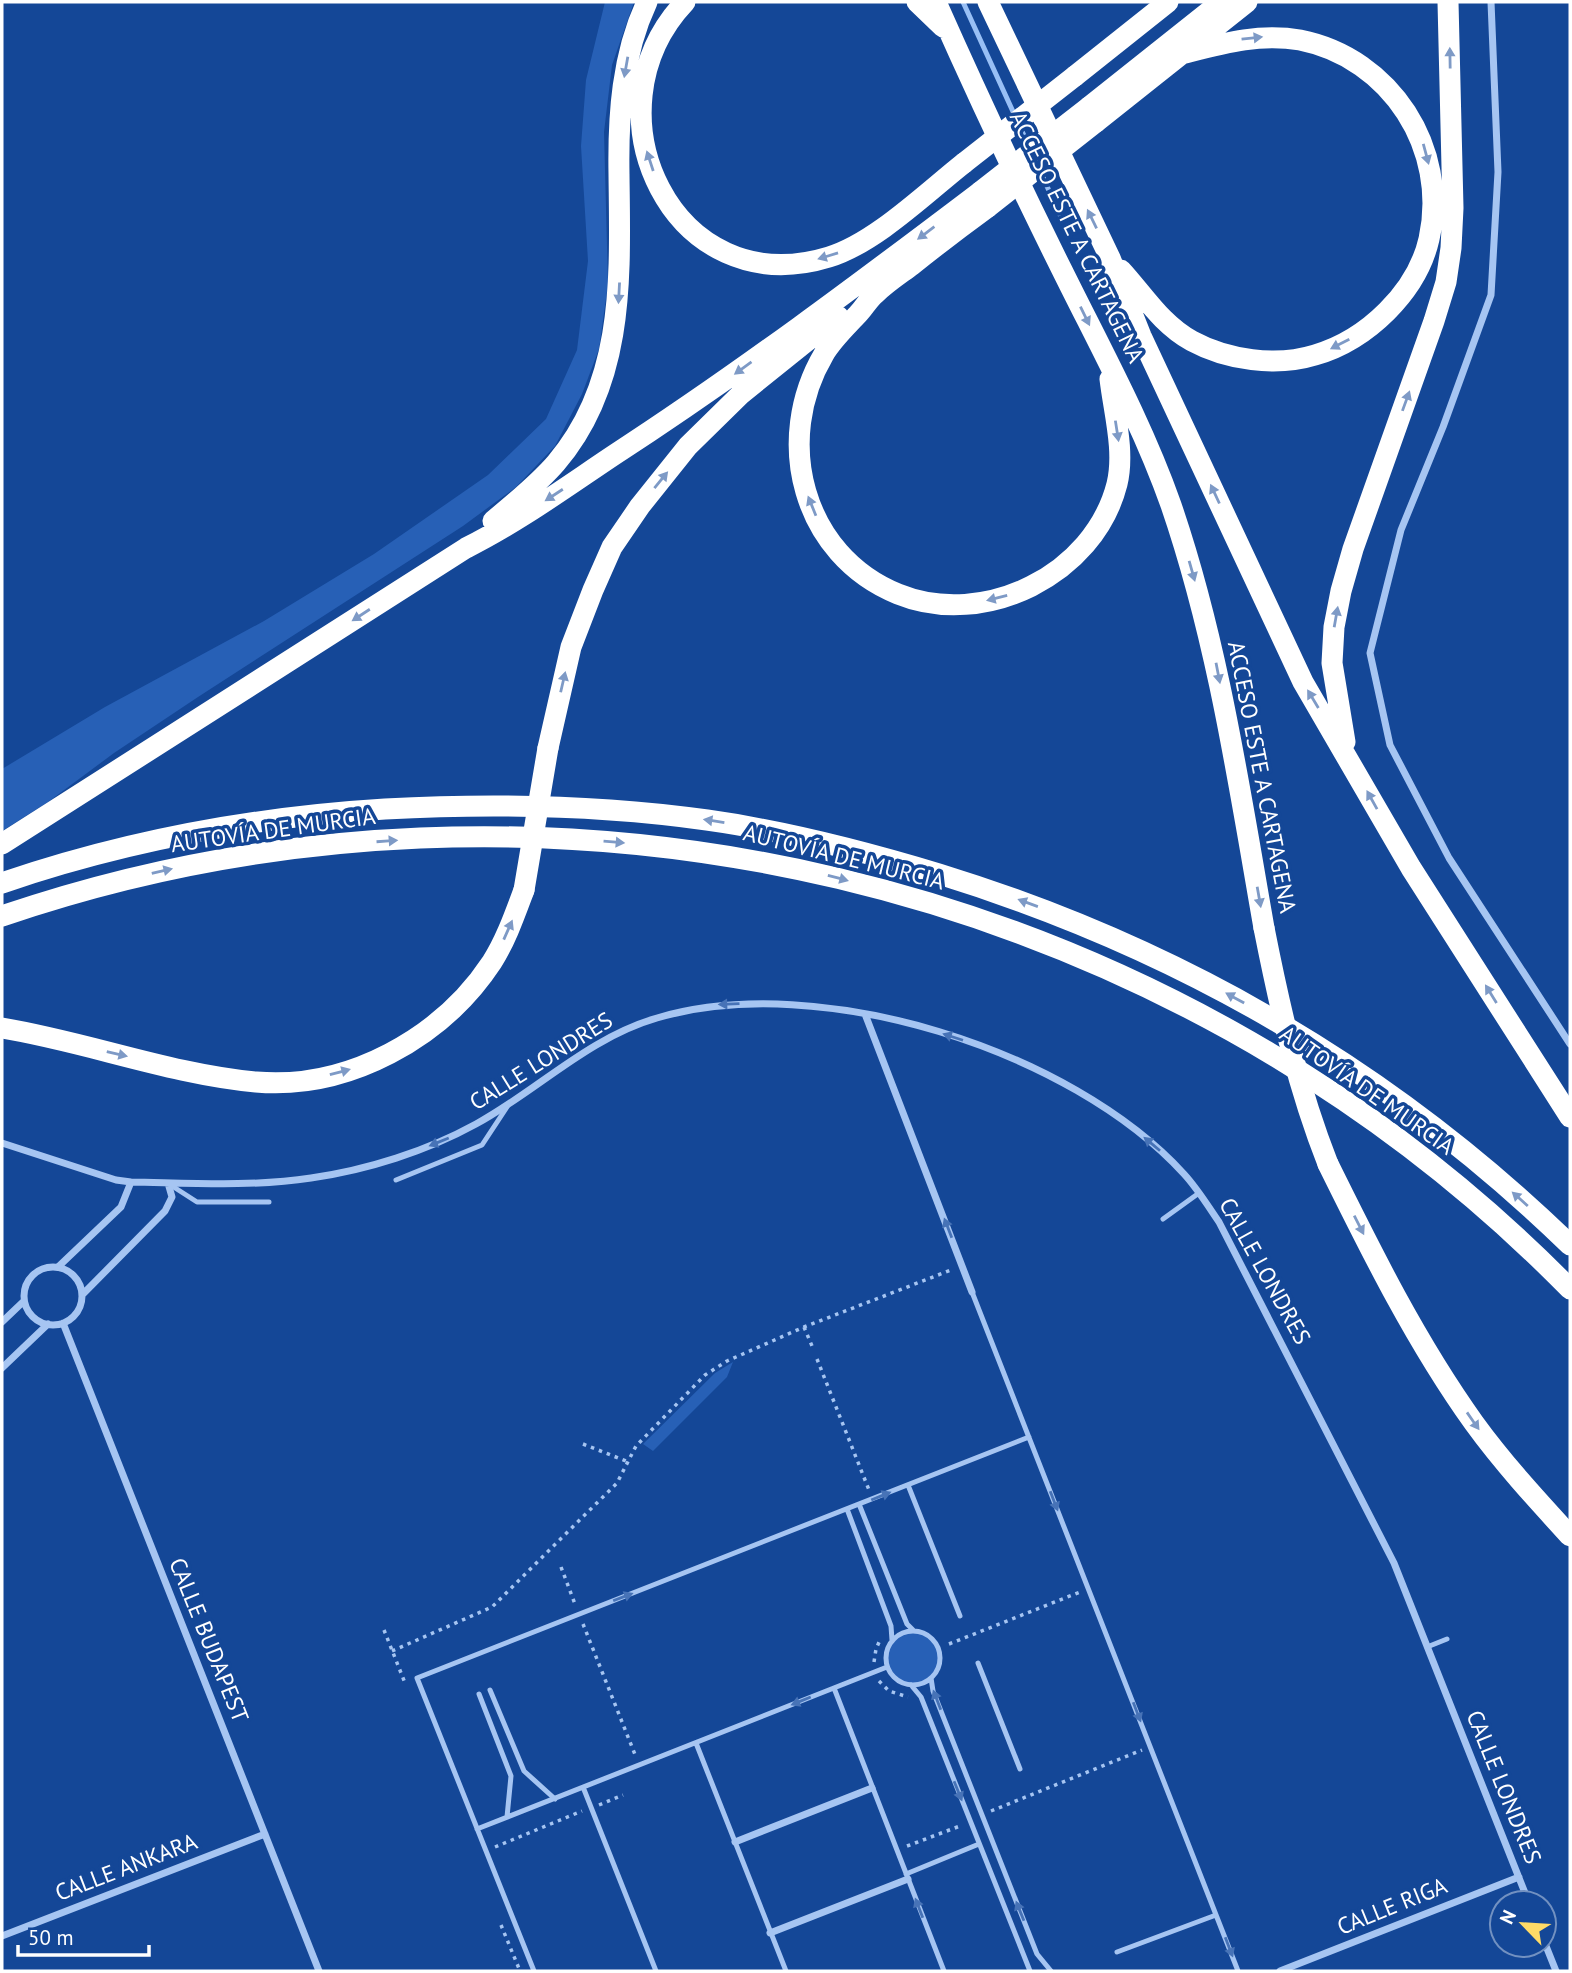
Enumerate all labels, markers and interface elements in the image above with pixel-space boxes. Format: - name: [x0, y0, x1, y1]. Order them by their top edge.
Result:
- one-way arrow: [1241, 32, 1263, 43]
- one-way arrow: [1444, 47, 1455, 69]
- one-way arrow: [621, 56, 632, 78]
- street label: ACCESO ESTE A CARTAGENA: [1004, 106, 1151, 368]
- one-way arrow: [1421, 144, 1432, 166]
- one-way arrow: [644, 151, 654, 172]
- one-way arrow: [1086, 209, 1098, 229]
- one-way arrow: [917, 226, 935, 241]
- one-way arrow: [817, 252, 838, 262]
- one-way arrow: [613, 283, 624, 305]
- one-way arrow: [1078, 307, 1090, 327]
- one-way arrow: [1330, 338, 1350, 349]
- one-way arrow: [734, 361, 752, 375]
- one-way arrow: [1401, 391, 1412, 412]
- one-way arrow: [1112, 420, 1123, 442]
- one-way arrow: [654, 471, 669, 489]
- one-way arrow: [1209, 484, 1221, 504]
- one-way arrow: [544, 489, 564, 502]
- one-way arrow: [806, 495, 817, 516]
- one-way arrow: [1187, 561, 1197, 582]
- one-way arrow: [985, 592, 1007, 603]
- one-way arrow: [1331, 606, 1342, 628]
- one-way arrow: [351, 609, 370, 622]
- street label: ACCESO ESTE A CARTAGENA: [1222, 639, 1303, 916]
- one-way arrow: [1213, 662, 1224, 684]
- one-way arrow: [558, 671, 569, 693]
- one-way arrow: [1307, 690, 1319, 709]
- one-way arrow: [1366, 790, 1378, 810]
- street label: AUTOVÍA DE MURCIA: [169, 801, 378, 858]
- one-way arrow: [703, 816, 725, 827]
- street label: AUTOVÍA DE MURCIA: [741, 817, 948, 896]
- one-way arrow: [376, 835, 398, 846]
- one-way arrow: [603, 837, 625, 848]
- one-way arrow: [151, 866, 173, 877]
- one-way arrow: [828, 874, 849, 884]
- one-way arrow: [1253, 886, 1264, 908]
- one-way arrow: [1018, 897, 1039, 908]
- one-way arrow: [502, 920, 514, 940]
- one-way arrow: [1484, 985, 1497, 1004]
- one-way arrow: [1225, 992, 1245, 1004]
- one-way arrow: [718, 999, 740, 1010]
- street label: CALLE LONDRES: [464, 1005, 618, 1116]
- street label: AUTOVÍA DE MURCIA: [1274, 1019, 1461, 1161]
- one-way arrow: [942, 1031, 963, 1041]
- one-way arrow: [106, 1049, 128, 1060]
- one-way arrow: [329, 1066, 351, 1077]
- one-way arrow: [428, 1136, 449, 1147]
- one-way arrow: [1143, 1137, 1160, 1152]
- one-way arrow: [1511, 1191, 1529, 1207]
- street label: CALLE LONDRES: [1213, 1192, 1318, 1349]
- one-way arrow: [1353, 1215, 1364, 1235]
- one-way arrow: [943, 1218, 954, 1239]
- one-way arrow: [1466, 1412, 1480, 1430]
- one-way arrow: [870, 1490, 891, 1501]
- one-way arrow: [1048, 1490, 1059, 1511]
- street label: CALLE BUDAPEST: [163, 1553, 256, 1726]
- one-way arrow: [613, 1591, 634, 1602]
- one-way arrow: [931, 1689, 942, 1710]
- one-way arrow: [790, 1696, 811, 1707]
- one-way arrow: [1131, 1702, 1142, 1723]
- street label: CALLE LONDRES: [1460, 1706, 1548, 1868]
- one-way arrow: [953, 1781, 964, 1802]
- street label: CALLE ANKARA: [51, 1826, 201, 1907]
- street label: CALLE RIGA: [1333, 1870, 1452, 1941]
- north arrow: [1488, 1889, 1558, 1959]
- one-way arrow: [914, 1897, 925, 1918]
- one-way arrow: [1015, 1901, 1026, 1922]
- text: N: [1494, 1906, 1521, 1928]
- scale bar: [18, 1913, 149, 1957]
- text: 50 m: [28, 1924, 74, 1951]
- one-way arrow: [1223, 1937, 1234, 1958]

